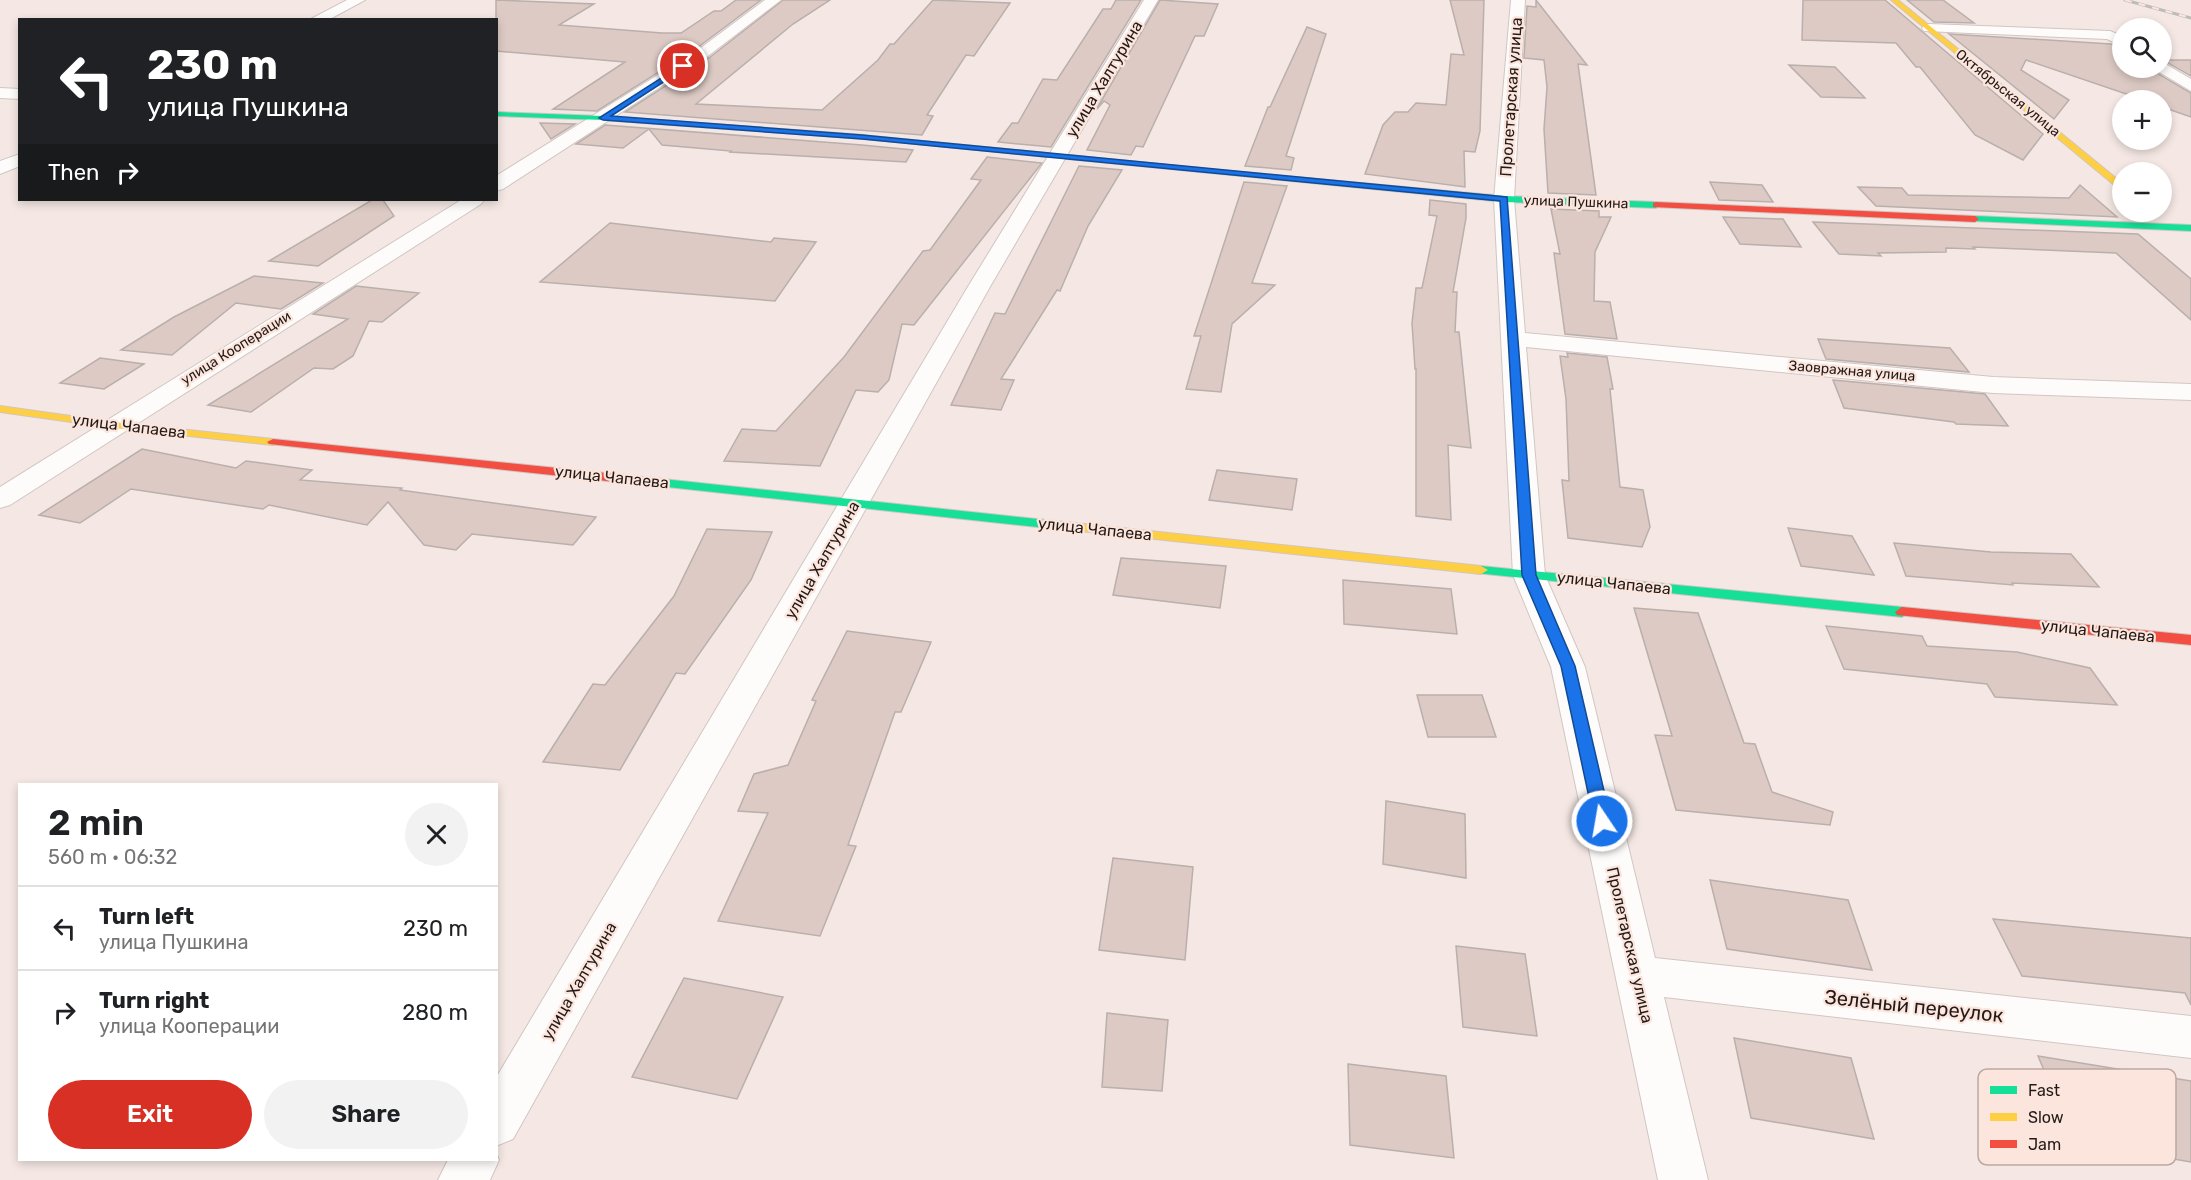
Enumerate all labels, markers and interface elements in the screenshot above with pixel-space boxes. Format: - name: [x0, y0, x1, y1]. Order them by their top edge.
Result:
- street label: улица Халтурина: [1062, 17, 1146, 141]
- street label: Пролетарская улица: [1496, 17, 1526, 177]
- map controls: [2112, 18, 2172, 222]
- button: search: [2112, 18, 2172, 78]
- text: 230 m: [147, 40, 278, 90]
- pin: [657, 40, 708, 91]
- icon: left: [48, 42, 126, 120]
- street label: Октябрьская улица: [1952, 46, 2064, 140]
- icon: arrive: [666, 49, 699, 82]
- button: +: [2112, 90, 2172, 150]
- text: улица Пушкина: [147, 91, 349, 123]
- icon: right: [111, 156, 144, 189]
- text: Then: [48, 159, 99, 186]
- button: −: [2112, 162, 2172, 222]
- street label: улица Пушкина: [1523, 192, 1629, 212]
- street label: улица Кооперации: [178, 307, 294, 389]
- street label: Заовражная улица: [1788, 357, 1916, 385]
- street label: улица Чапаева: [71, 410, 187, 442]
- street label: улица Чапаева: [554, 462, 670, 492]
- street label: улица Халтурина: [781, 498, 863, 622]
- street label: улица Чапаева: [1037, 514, 1153, 544]
- street label: улица Чапаева: [1556, 568, 1672, 598]
- street label: улица Чапаева: [2040, 616, 2156, 646]
- position arrow: [1570, 789, 1634, 853]
- text: 2 min: [48, 801, 144, 844]
- button: close: [405, 803, 468, 866]
- text: 560 m · 06:32: [48, 845, 177, 869]
- street label: Пролетарская улица: [1603, 865, 1657, 1025]
- text: Turn left: [99, 903, 194, 930]
- icon: left: [48, 912, 81, 945]
- text: 230 m: [403, 915, 468, 942]
- street label: улица Халтурина: [538, 919, 620, 1043]
- text: улица Пушкина: [99, 930, 249, 954]
- street label: Зелёный переулок: [1823, 985, 2005, 1027]
- text: Turn right: [99, 987, 209, 1014]
- icon: right: [48, 996, 81, 1029]
- text: 280 m: [402, 999, 468, 1026]
- text: улица Кооперации: [99, 1014, 279, 1038]
- legend: [1978, 1069, 2176, 1165]
- button: Exit: [48, 1080, 252, 1149]
- button: Share: [264, 1080, 468, 1149]
- text: Fast: [2028, 1081, 2060, 1100]
- text: Slow: [2028, 1108, 2064, 1127]
- text: Jam: [2028, 1135, 2061, 1154]

